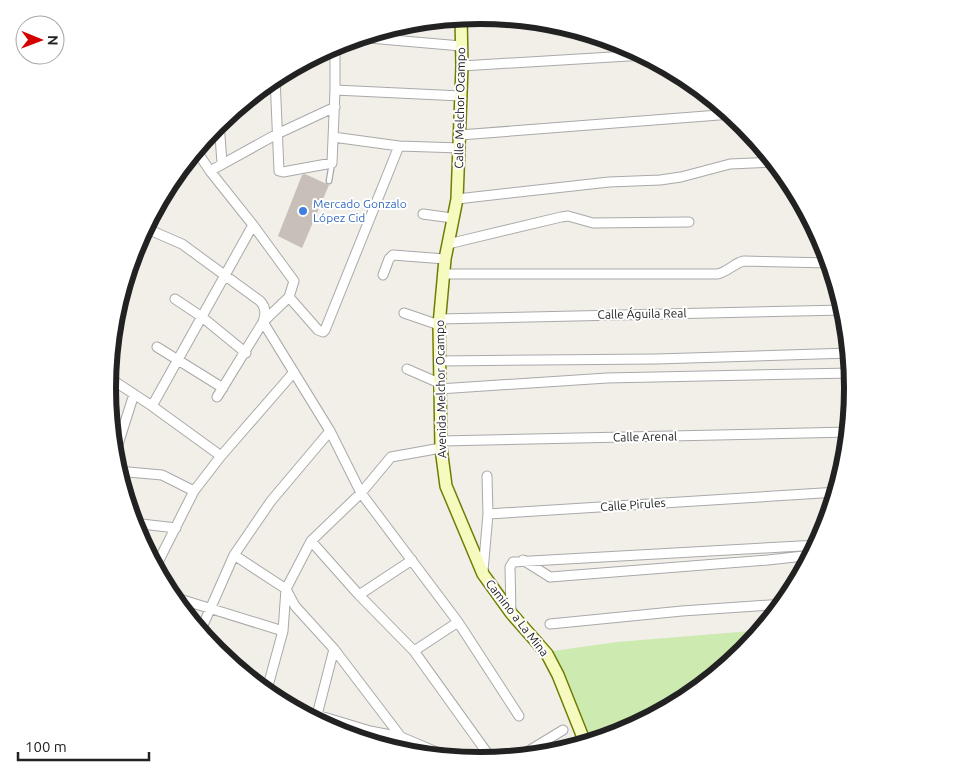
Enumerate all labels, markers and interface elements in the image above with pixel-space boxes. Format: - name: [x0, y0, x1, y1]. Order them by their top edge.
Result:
- north arrow: [15, 15, 65, 65]
- text: N: [45, 35, 61, 46]
- street label: Calle Melchor Ocampo: [452, 47, 467, 169]
- place label: Mercado Gonzalo López Cid: [313, 197, 407, 224]
- marker: Mercado Gonzalo López Cid: [297, 205, 309, 217]
- street label: Calle Águila Real: [597, 306, 687, 321]
- street label: Avenida Melchor Ocampo: [433, 320, 448, 458]
- street label: Calle Arenal: [613, 429, 677, 444]
- street label: Calle Pirules: [600, 496, 666, 513]
- street label: Camino a La Mina: [483, 577, 551, 659]
- scale bar: [18, 730, 149, 762]
- text: 100 m: [25, 738, 67, 755]

